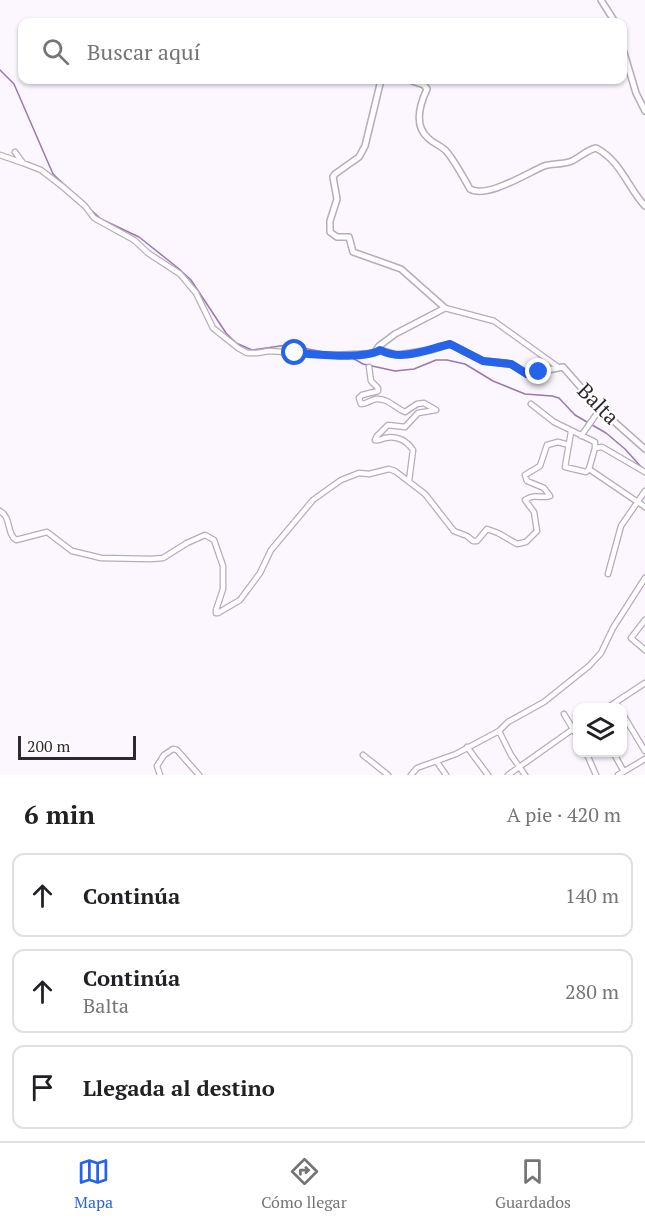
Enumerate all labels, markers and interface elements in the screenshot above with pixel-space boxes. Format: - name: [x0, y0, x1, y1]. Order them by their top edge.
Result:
- search box: [18, 18, 627, 84]
- icon: search: [39, 35, 72, 68]
- text: Buscar aquí: [87, 37, 200, 66]
- route start: [281, 339, 307, 365]
- route end: [525, 358, 551, 384]
- street label: Balta: [572, 376, 626, 431]
- map controls: [573, 703, 627, 757]
- button: layers: [573, 703, 627, 757]
- scale bar: [18, 733, 136, 760]
- text: 200 m: [27, 735, 70, 757]
- text: 6 min: [24, 797, 95, 831]
- text: A pie · 420 m: [507, 801, 621, 828]
- icon: ahead: [26, 879, 59, 912]
- text: Continúa: [83, 881, 180, 910]
- text: 140 m: [565, 882, 619, 909]
- text: Continúa: [83, 963, 180, 992]
- icon: ahead: [26, 975, 59, 1008]
- text: 280 m: [565, 978, 619, 1005]
- text: Balta: [83, 992, 129, 1019]
- icon: arrive: [26, 1071, 59, 1104]
- text: Llegada al destino: [83, 1073, 275, 1102]
- tab: Mapa: [74, 1155, 113, 1213]
- tab: Cómo llegar: [261, 1155, 347, 1213]
- tab: Guardados: [495, 1155, 571, 1213]

